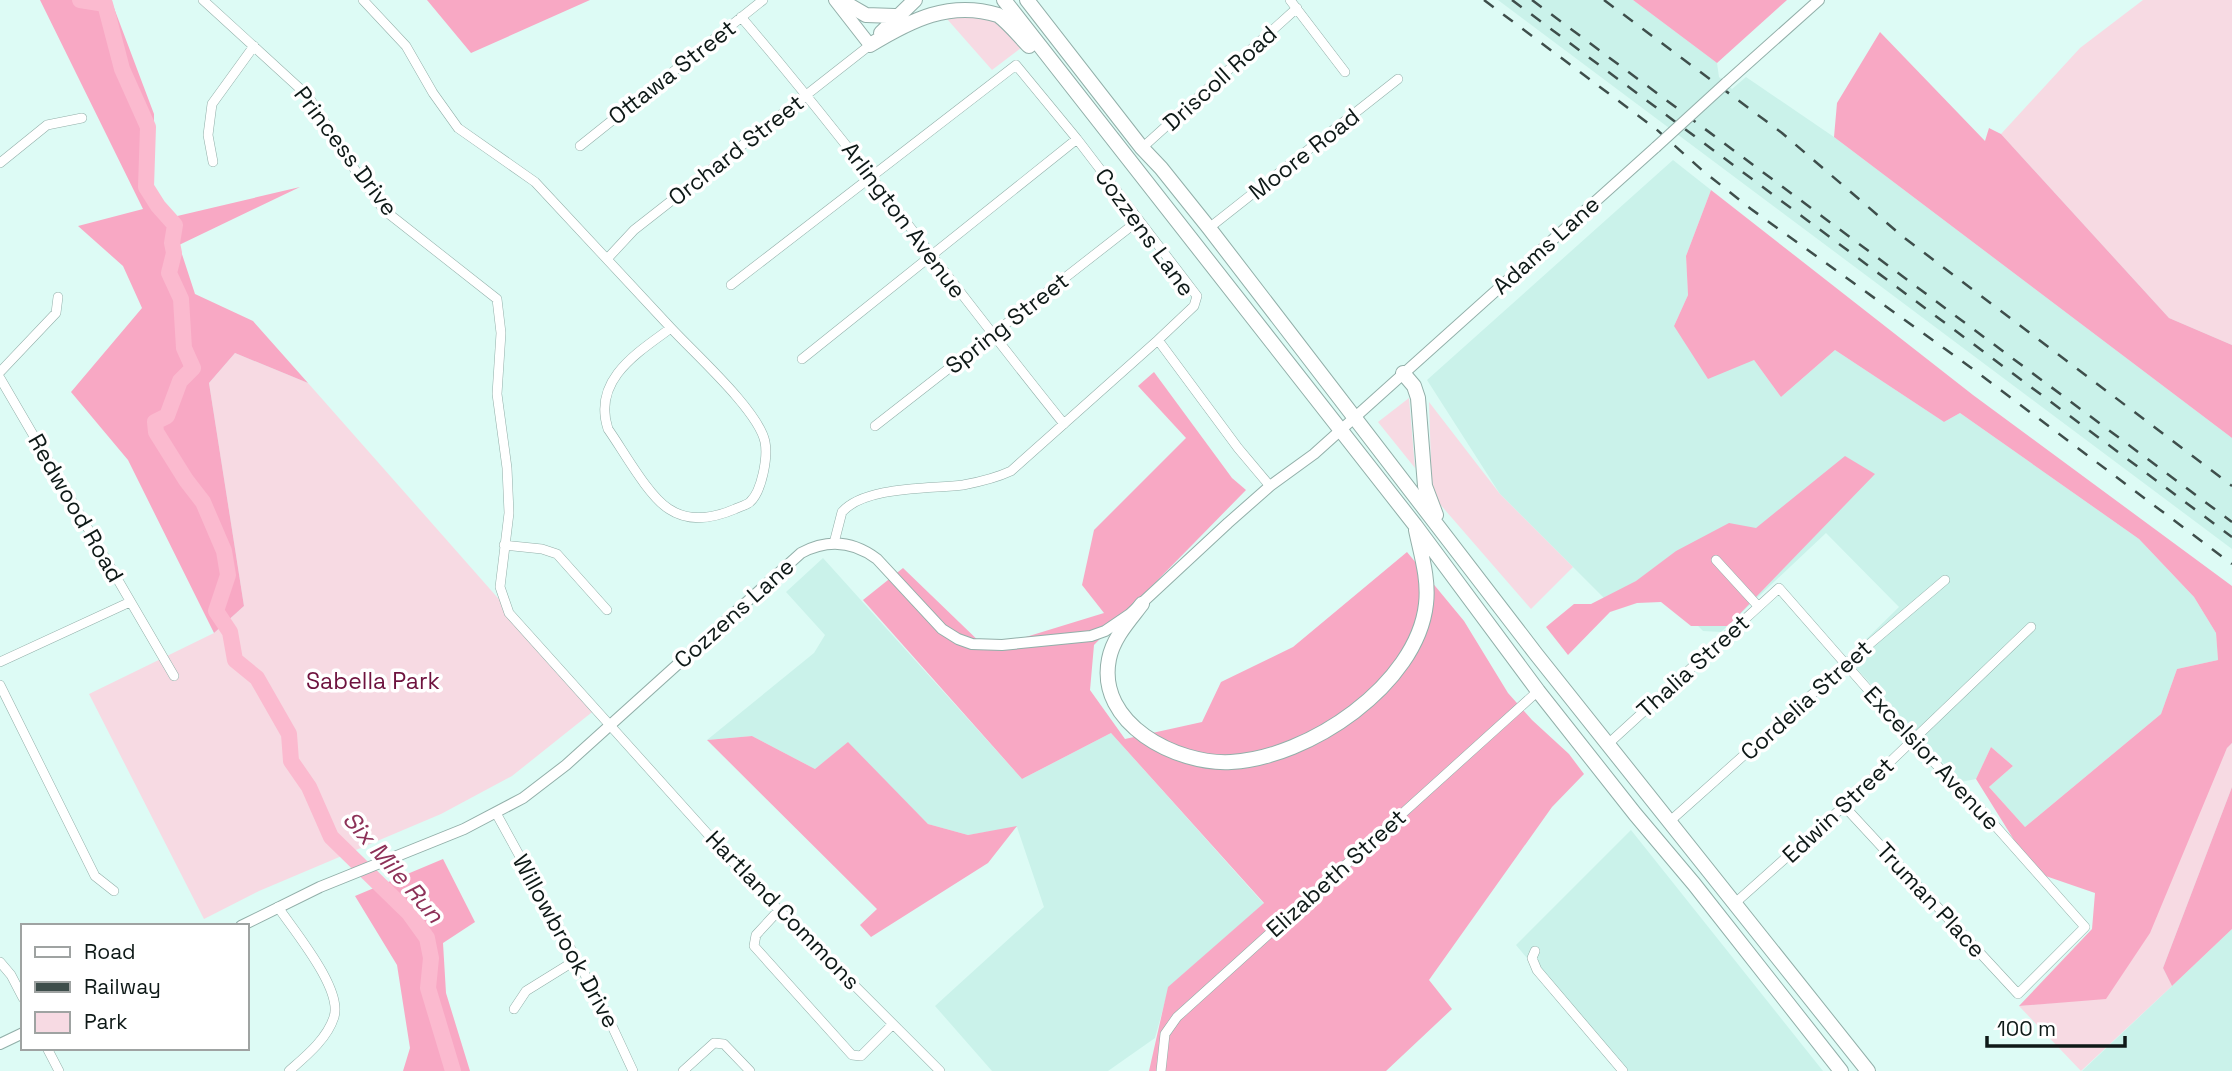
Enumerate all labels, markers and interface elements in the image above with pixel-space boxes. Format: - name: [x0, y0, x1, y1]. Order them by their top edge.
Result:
- street label: Ottawa Street: [602, 13, 742, 131]
- street label: Driscoll Road: [1157, 19, 1283, 137]
- street label: Princess Drive: [287, 80, 405, 222]
- street label: Orchard Street: [662, 88, 810, 212]
- street label: Moore Road: [1243, 101, 1365, 207]
- street label: Arlington Avenue: [835, 136, 973, 304]
- street label: Cozzens Lane: [1088, 162, 1202, 302]
- street label: Adams Lane: [1486, 189, 1606, 301]
- street label: Spring Street: [939, 266, 1075, 380]
- street label: Redwood Road: [21, 428, 131, 588]
- street label: Cozzens Lane: [668, 551, 800, 675]
- street label: Thalia Street: [1630, 607, 1756, 725]
- street label: Cordelia Street: [1734, 633, 1878, 767]
- park label: Sabella Park: [306, 666, 440, 696]
- street label: Excelsior Avenue: [1857, 680, 2007, 836]
- street label: Edwin Street: [1776, 751, 1900, 869]
- street label: Elizabeth Street: [1260, 802, 1412, 944]
- water label: Six Mile Run: [336, 804, 451, 930]
- street label: Hartland Commons: [699, 824, 867, 996]
- street label: Truman Place: [1870, 836, 1992, 964]
- street label: Willowbrook Drive: [506, 849, 626, 1033]
- legend: [21, 924, 248, 1050]
- text: Road: [84, 938, 136, 965]
- text: Railway: [84, 973, 161, 1000]
- scale bar: [1987, 1004, 2125, 1048]
- text: Park: [84, 1008, 128, 1035]
- text: 100 m: [1997, 1015, 2056, 1042]

